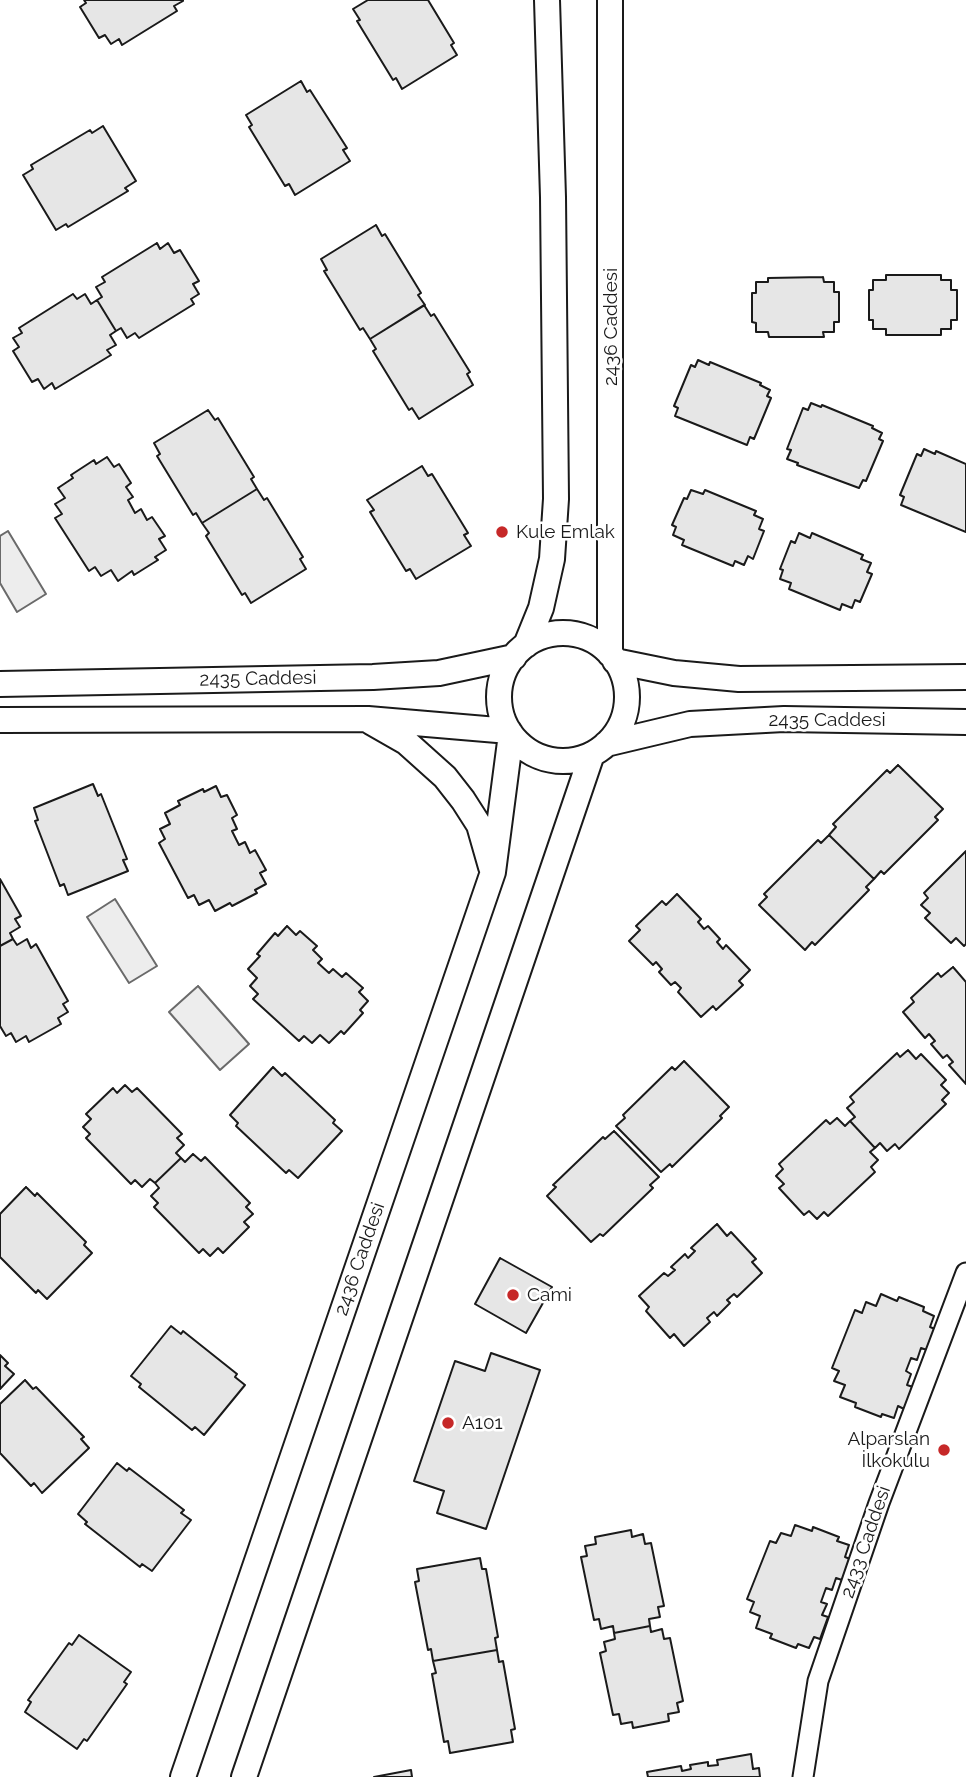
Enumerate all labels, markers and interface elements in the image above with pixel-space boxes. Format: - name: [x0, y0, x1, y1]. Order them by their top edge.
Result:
- street label: 2436 Caddesi: [600, 268, 622, 386]
- place label: Kule Emlak: [516, 521, 615, 543]
- marker: Kule Emlak: [494, 524, 510, 540]
- street label: 2435 Caddesi: [199, 667, 317, 691]
- street label: 2435 Caddesi: [768, 709, 886, 731]
- street label: 2436 Caddesi: [330, 1199, 390, 1319]
- place label: Cami: [527, 1284, 572, 1306]
- marker: Cami: [505, 1287, 521, 1303]
- place label: A101: [462, 1412, 503, 1434]
- marker: A101: [440, 1415, 456, 1431]
- place label: Alparslan İlkokulu: [847, 1428, 930, 1472]
- marker: Alparslan İlkokulu: [936, 1442, 952, 1458]
- street label: 2433 Caddesi: [836, 1483, 896, 1601]

